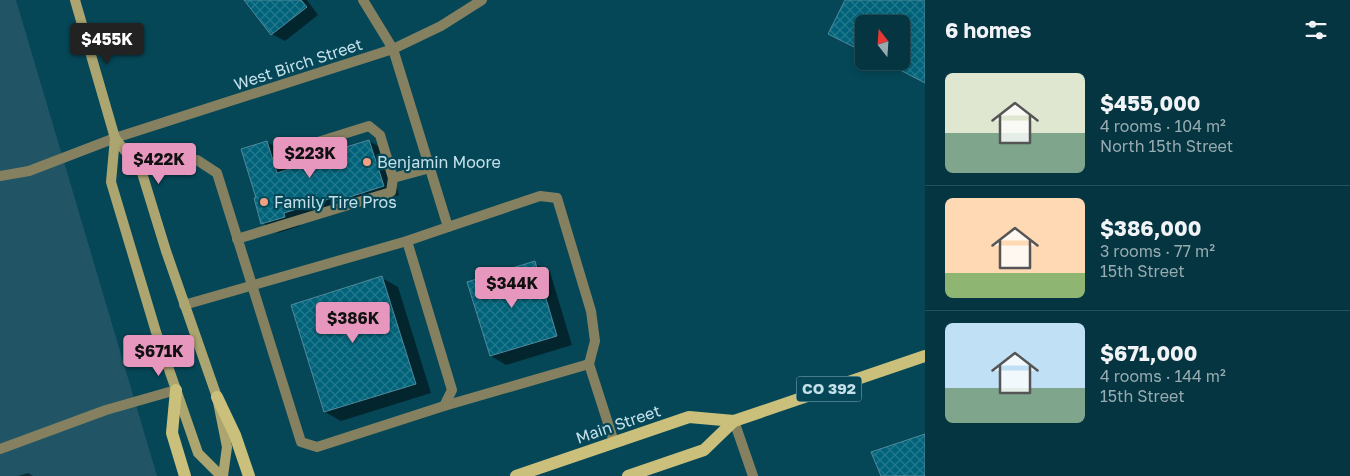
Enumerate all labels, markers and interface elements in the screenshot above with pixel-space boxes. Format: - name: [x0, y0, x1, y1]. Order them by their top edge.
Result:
- north arrow: [855, 15, 910, 70]
- map controls: [855, 15, 910, 70]
- icon: filters: [1302, 16, 1330, 44]
- text: 6 homes: [945, 17, 1031, 43]
- pin: $455K: [72, 22, 142, 65]
- text: $455K: [81, 29, 133, 49]
- street label: West Birch Street: [231, 34, 365, 94]
- text: $455,000: [1100, 90, 1201, 116]
- icon: home: [985, 93, 1045, 153]
- text: 4 rooms · 104 m²: [1100, 116, 1226, 136]
- pin: $223K: [275, 136, 345, 179]
- text: North 15th Street: [1100, 136, 1233, 156]
- pin: $422K: [124, 142, 194, 185]
- text: $223K: [284, 143, 336, 163]
- text: $422K: [133, 149, 185, 169]
- place label: Benjamin Moore: [377, 152, 501, 172]
- marker: Benjamin Moore: [361, 156, 373, 168]
- place label: Family Tire Pros: [274, 192, 397, 212]
- marker: Family Tire Pros: [258, 196, 270, 208]
- text: $386,000: [1100, 215, 1201, 241]
- icon: home: [985, 218, 1045, 278]
- text: 3 rooms · 77 m²: [1100, 241, 1215, 261]
- text: 15th Street: [1100, 261, 1185, 281]
- pin: $344K: [477, 266, 547, 309]
- text: $344K: [486, 273, 538, 293]
- pin: $386K: [318, 302, 388, 344]
- text: $386K: [327, 308, 379, 328]
- pin: $671K: [124, 334, 194, 377]
- text: $671,000: [1100, 340, 1197, 366]
- text: $671K: [134, 341, 184, 361]
- icon: home: [985, 343, 1045, 403]
- text: 4 rooms · 144 m²: [1100, 366, 1226, 386]
- road number: CO 392: [796, 376, 862, 402]
- text: 15th Street: [1100, 386, 1185, 406]
- street label: Main Street: [573, 400, 663, 448]

